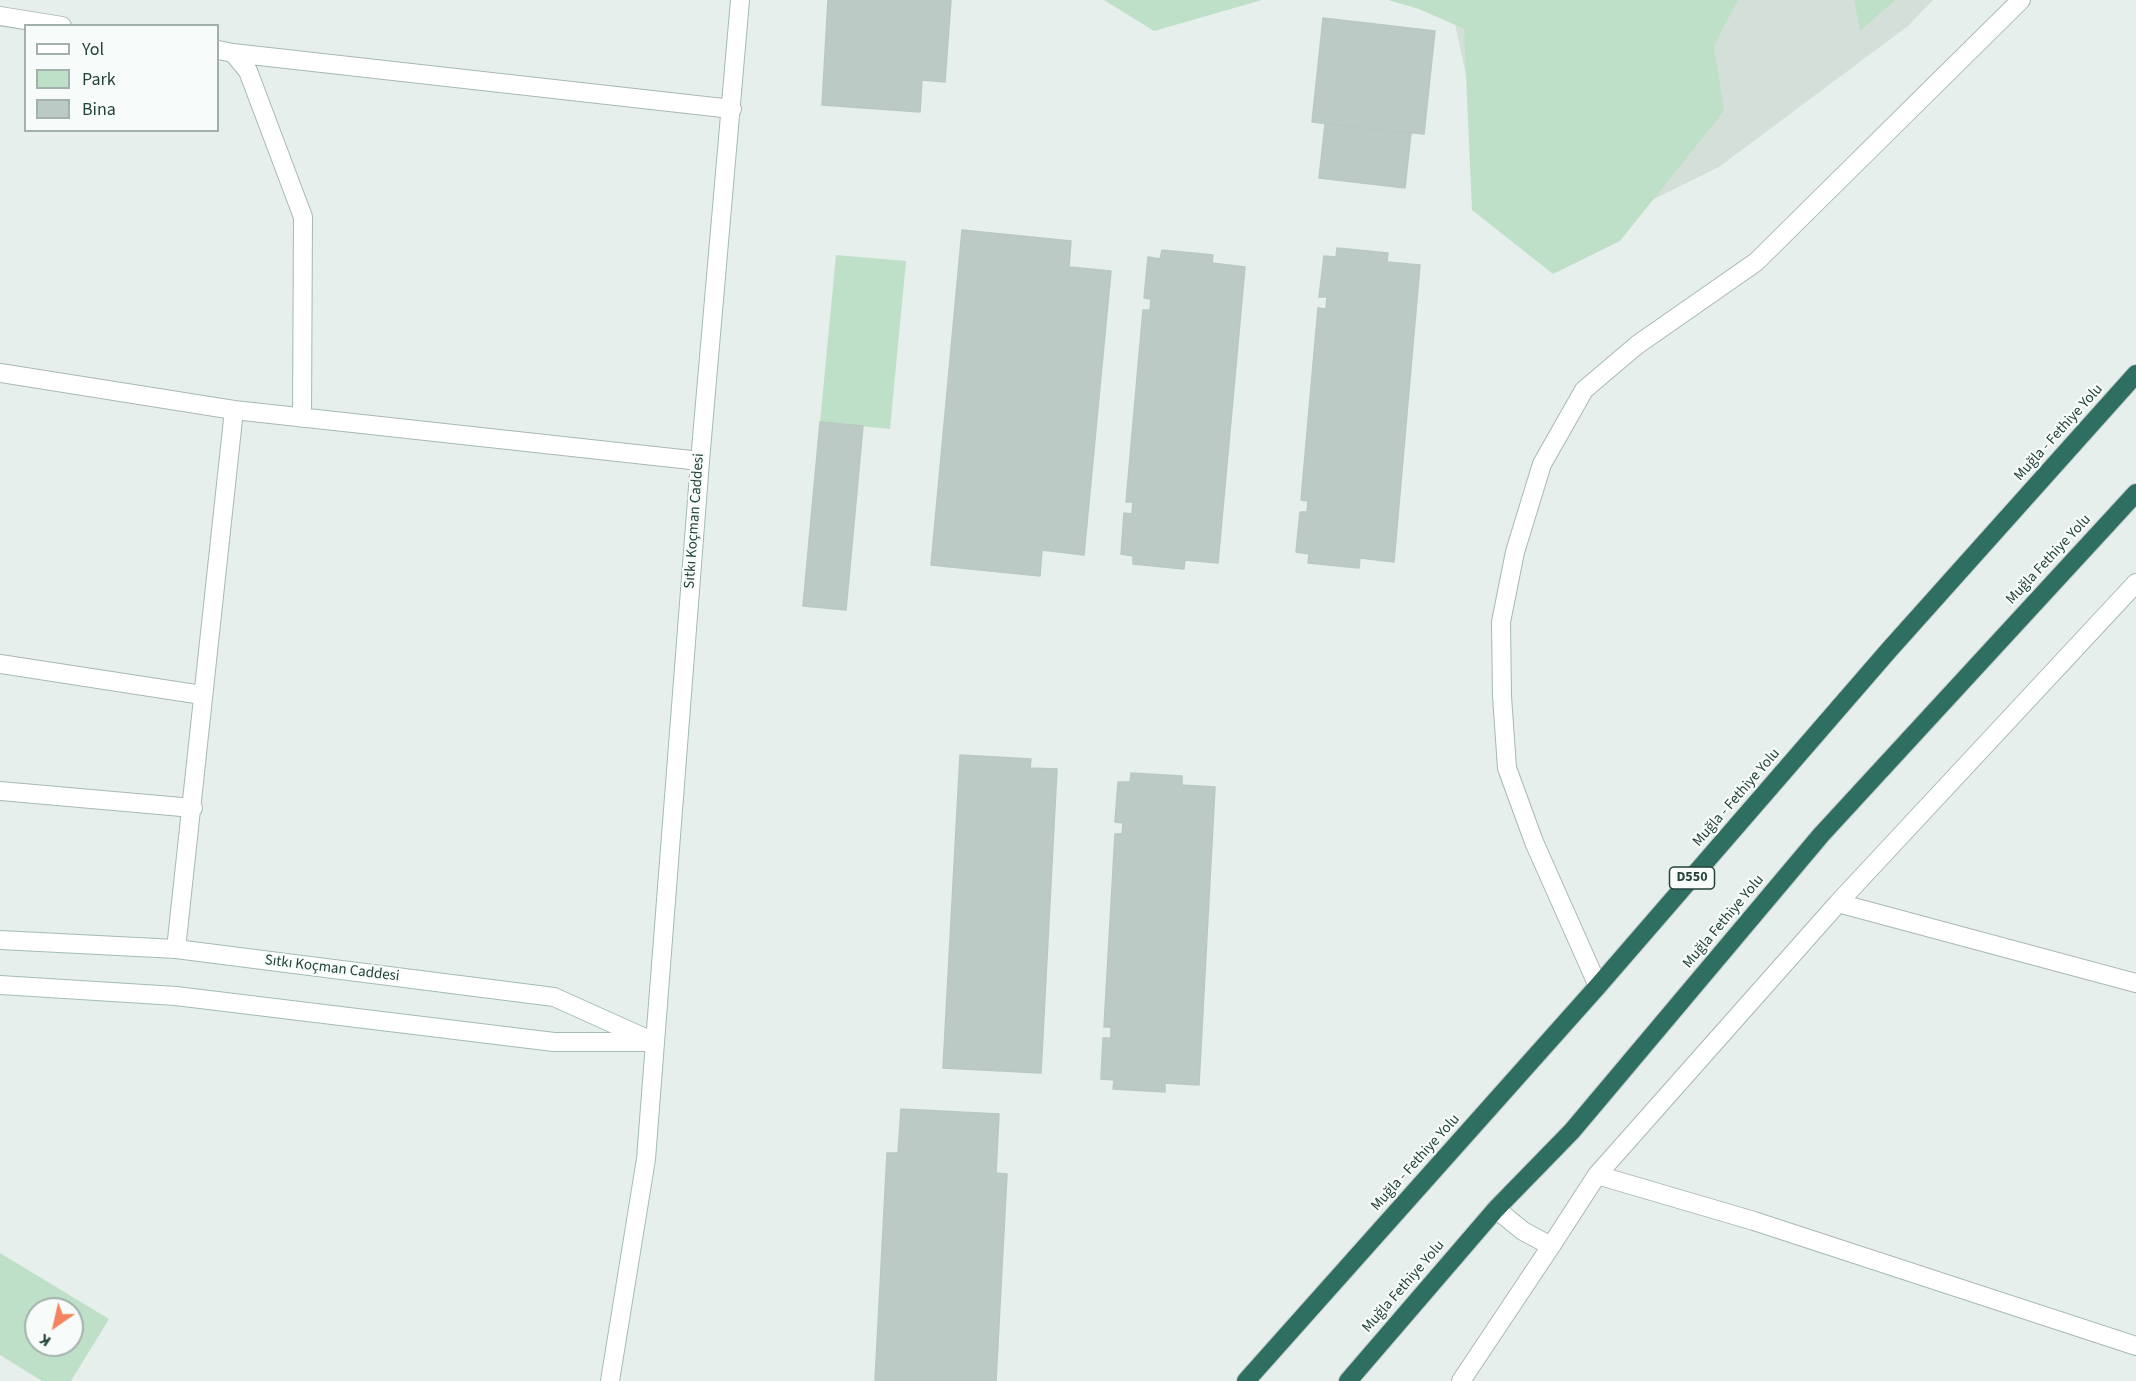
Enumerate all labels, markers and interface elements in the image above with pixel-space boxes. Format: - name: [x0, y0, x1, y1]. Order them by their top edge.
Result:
- legend: [24, 24, 219, 132]
- text: Yol: [82, 37, 104, 62]
- text: Park: [82, 67, 116, 92]
- text: Bina: [82, 97, 116, 122]
- street label: Muğla - Fethiye Yolu: [2011, 381, 2107, 485]
- street label: Sıtkı Koçman Caddesi: [681, 453, 709, 589]
- street label: Muğla Fethiye Yolu: [2003, 511, 2095, 609]
- street label: Muğla - Fethiye Yolu: [1689, 745, 1785, 851]
- road number: D550: [1670, 867, 1714, 889]
- street label: Muğla Fethiye Yolu: [1680, 872, 1768, 972]
- street label: Sıtkı Koçman Caddesi: [263, 952, 401, 986]
- street label: Muğla - Fethiye Yolu: [1368, 1111, 1464, 1215]
- street label: Muğla Fethiye Yolu: [1359, 1237, 1449, 1337]
- north arrow: [24, 1297, 84, 1357]
- text: K: [35, 1328, 55, 1352]

